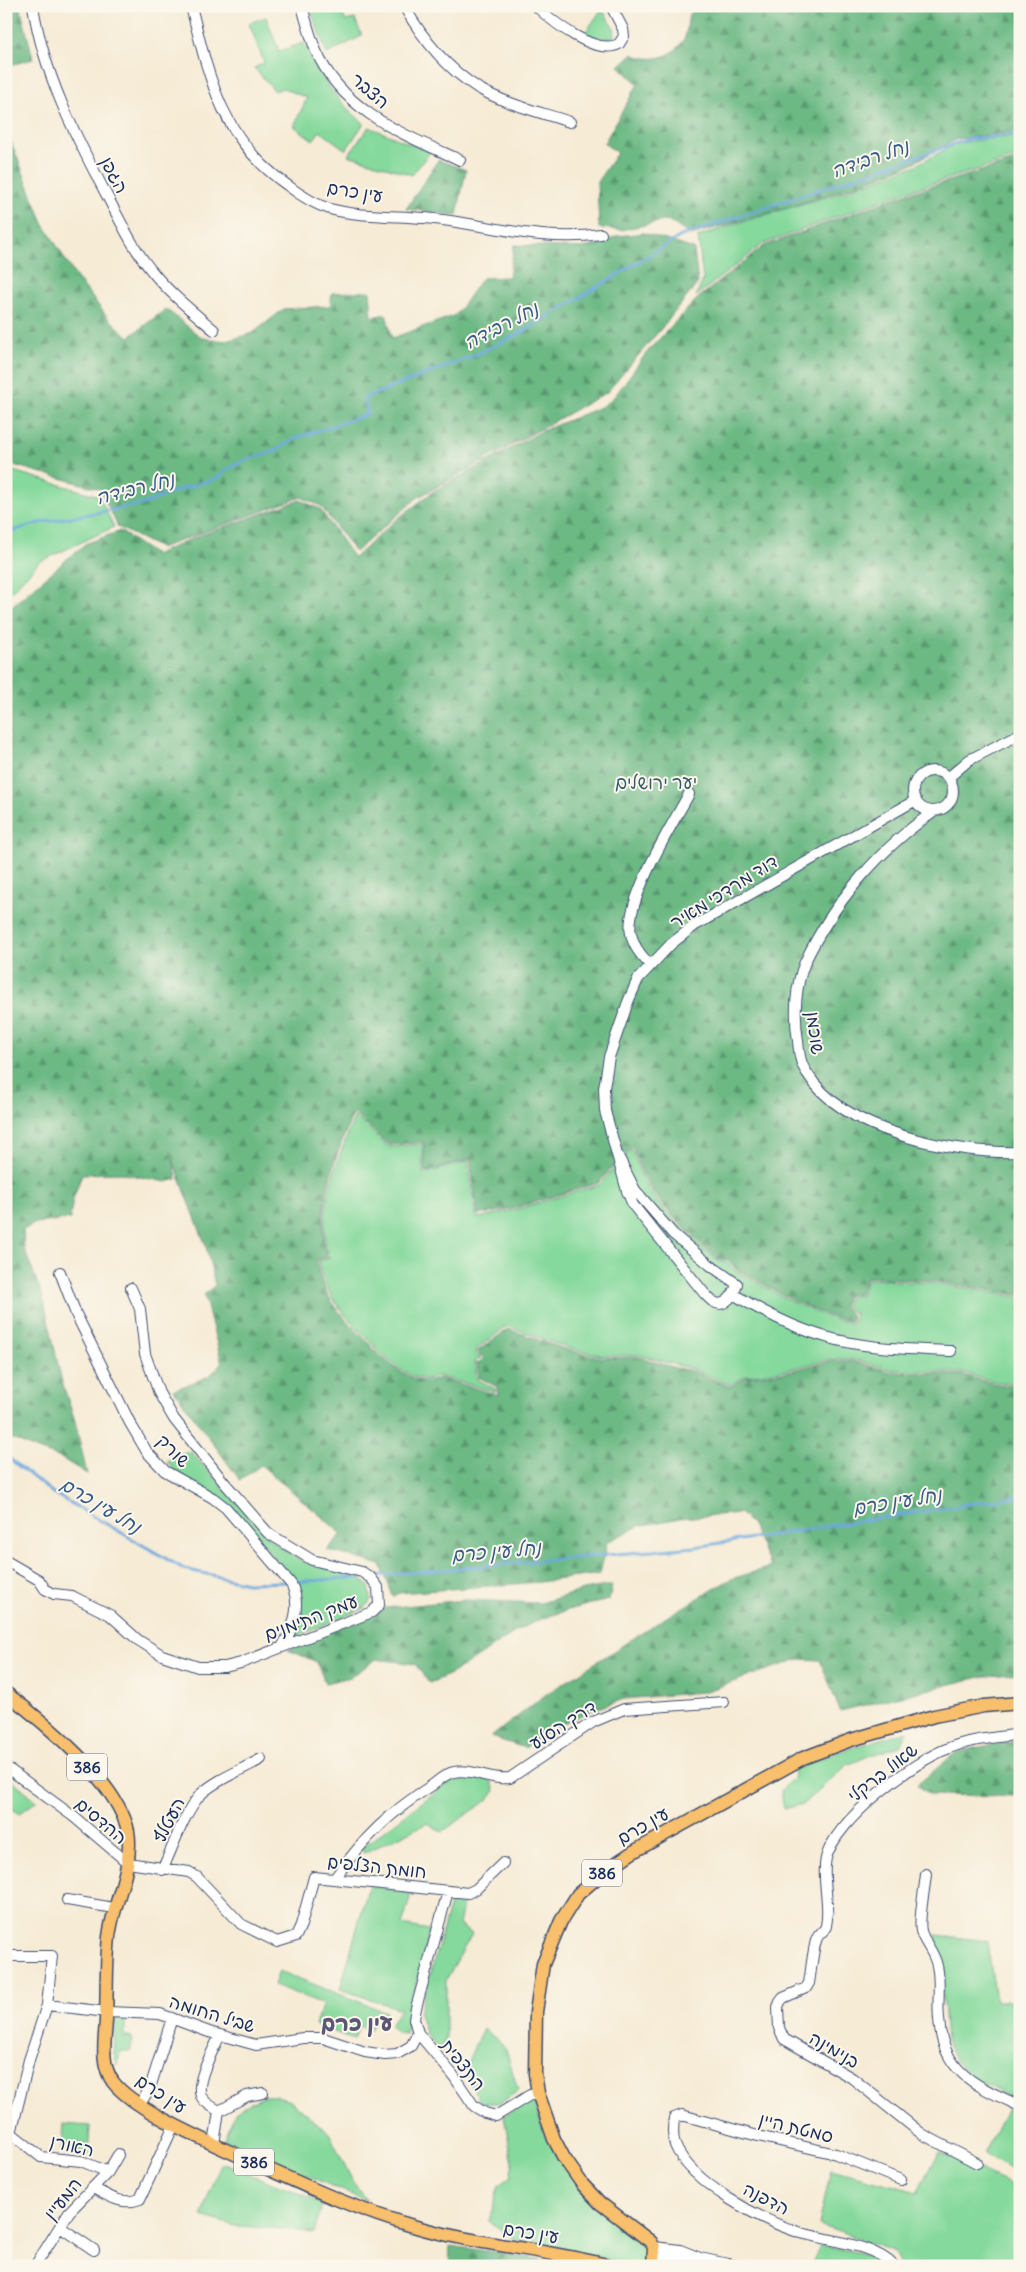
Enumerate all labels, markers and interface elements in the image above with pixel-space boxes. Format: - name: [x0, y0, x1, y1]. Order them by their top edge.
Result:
- street label: הצבר: [346, 68, 394, 113]
- water label: נחל רבידה: [828, 133, 913, 182]
- street label: הגפן: [95, 152, 134, 197]
- street label: עין כרם: [326, 176, 385, 207]
- water label: נחל רבידה: [460, 295, 543, 354]
- water label: נחל רבידה: [93, 466, 178, 509]
- park label: יער ירושלים: [615, 771, 697, 794]
- street label: דוד מרדכי מאיר: [666, 849, 782, 934]
- street label: שוכמן: [801, 1010, 830, 1056]
- street label: שורק: [152, 1429, 195, 1473]
- water label: נחל עין כרם: [56, 1472, 147, 1540]
- water label: נחל עין כרם: [851, 1482, 945, 1521]
- water label: נחל עין כרם: [450, 1535, 543, 1568]
- street label: עמק התימנים: [261, 1589, 361, 1646]
- street label: דרך הסלע: [525, 1695, 601, 1754]
- street label: שאול ברקלי: [843, 1738, 922, 1807]
- road number: 386: [67, 1754, 107, 1780]
- street label: ההדסים: [71, 1792, 132, 1849]
- street label: העטלף: [147, 1793, 190, 1846]
- street label: עין כרם: [613, 1802, 673, 1850]
- street label: חומת הצלפים: [326, 1850, 428, 1883]
- road number: 386: [582, 1860, 622, 1886]
- street label: שביל החומה: [166, 1990, 258, 2038]
- district label: עין כרם: [321, 2009, 393, 2037]
- street label: בנימינה: [805, 2026, 863, 2073]
- street label: התצפית: [435, 2033, 491, 2095]
- street label: עין כרם: [131, 2069, 191, 2119]
- street label: סמטת היין: [756, 2107, 836, 2148]
- street label: האורן: [48, 2129, 96, 2162]
- road number: 386: [234, 2148, 274, 2176]
- street label: המעיין: [39, 2173, 87, 2225]
- street label: הדפנה: [739, 2177, 793, 2220]
- street label: עין כרם: [502, 2217, 561, 2248]

